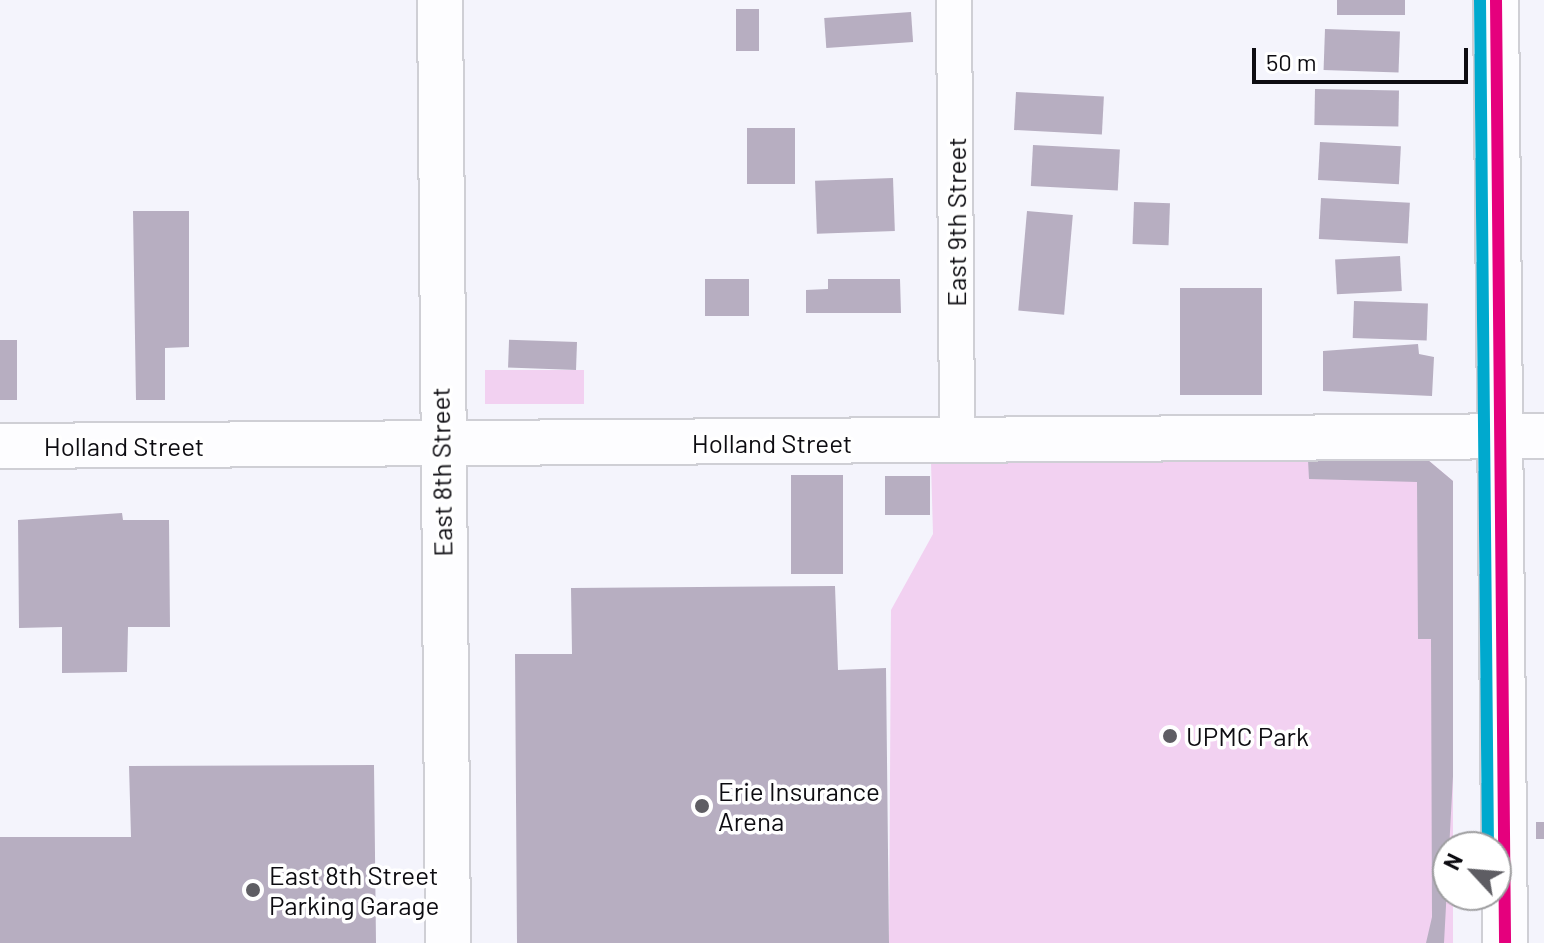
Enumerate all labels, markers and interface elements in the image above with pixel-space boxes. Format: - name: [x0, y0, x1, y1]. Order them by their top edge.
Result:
- scale bar: [1256, 32, 1472, 82]
- text: 50 m: [1266, 47, 1317, 76]
- street label: East 9th Street: [940, 137, 972, 307]
- street label: East 8th Street: [424, 387, 458, 557]
- street label: Holland Street: [692, 427, 852, 459]
- street label: Holland Street: [44, 430, 204, 462]
- place label: UPMC Park: [1186, 720, 1309, 752]
- marker: UPMC Park: [1161, 727, 1179, 745]
- place label: Erie Insurance Arena: [718, 775, 880, 836]
- marker: Erie Insurance Arena: [693, 797, 711, 815]
- north arrow: [1432, 831, 1512, 911]
- text: N: [1437, 849, 1467, 874]
- place label: East 8th Street Parking Garage: [269, 859, 439, 920]
- marker: East 8th Street Parking Garage: [244, 881, 262, 899]

